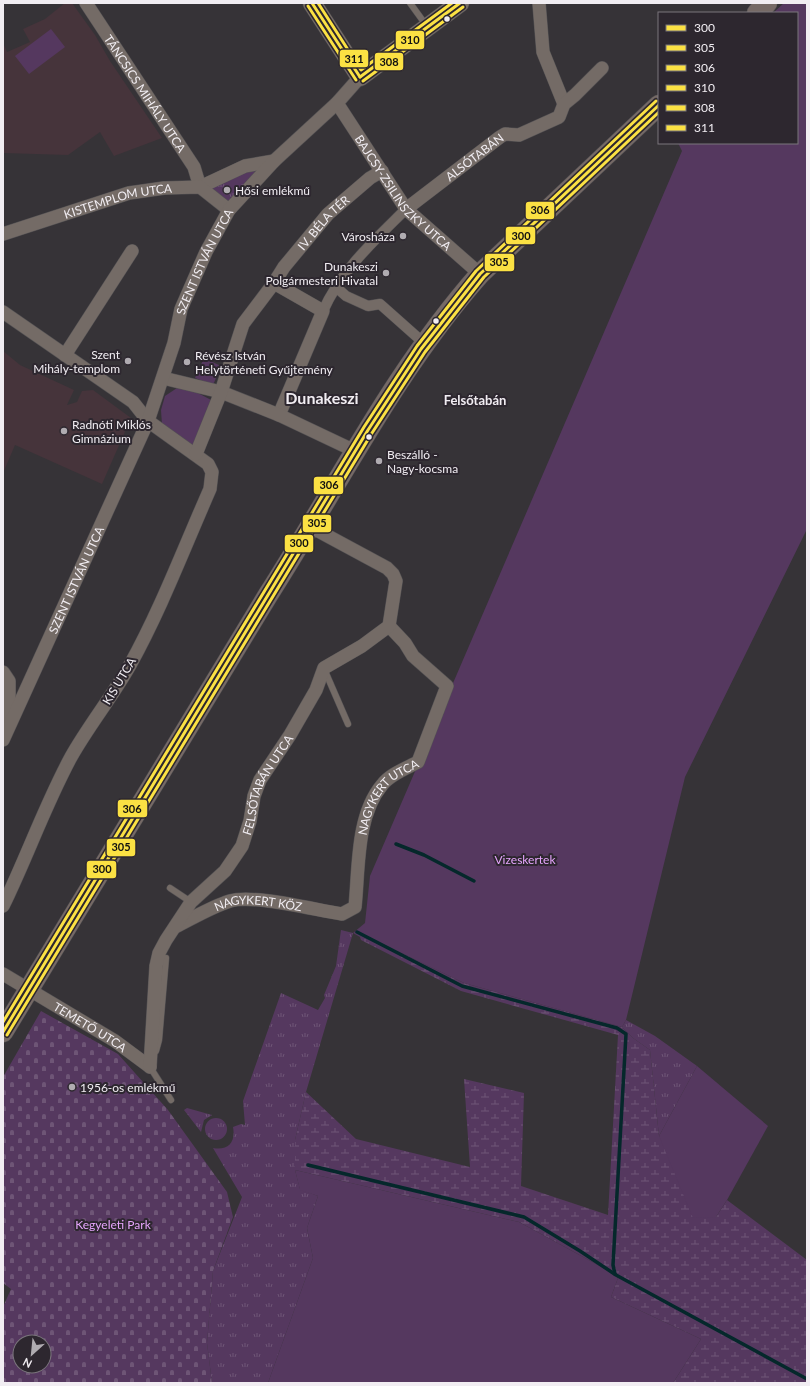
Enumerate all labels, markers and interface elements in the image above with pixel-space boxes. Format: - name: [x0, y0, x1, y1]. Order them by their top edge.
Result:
- legend: [658, 12, 798, 144]
- unlabelled marker: [442, 14, 452, 24]
- text: 300: [694, 20, 715, 35]
- line badge: 310: [395, 30, 425, 50]
- street label: TÁNCSICS MIHÁLY UTCA: [101, 32, 190, 156]
- text: 310: [400, 33, 420, 46]
- text: 305: [694, 40, 715, 55]
- line badge: 311: [339, 49, 369, 68]
- text: 311: [344, 52, 364, 65]
- line badge: 308: [374, 52, 404, 71]
- text: 308: [379, 55, 399, 68]
- text: 306: [694, 60, 715, 75]
- text: 310: [694, 80, 715, 95]
- text: 308: [694, 100, 715, 115]
- text: 311: [694, 120, 715, 135]
- street label: ALSÓTABÁN: [442, 130, 506, 184]
- street label: BAJCSY-ZSILINSZKY UTCA: [352, 132, 455, 254]
- street label: KISTEMPLOM UTCA: [62, 180, 173, 221]
- place label: Hősi emlékmű: [235, 183, 310, 198]
- marker: Hősi emlékmű: [222, 185, 232, 195]
- street label: IV. BÉLA TÉR: [294, 192, 352, 253]
- line badge: 306: [525, 201, 555, 220]
- text: 306: [530, 203, 550, 216]
- street label: SZENT ISTVÁN UTCA: [173, 205, 236, 316]
- line badge: 300: [505, 226, 536, 245]
- place label: Városháza: [342, 229, 395, 244]
- text: 300: [511, 229, 531, 242]
- marker: Városháza: [398, 231, 408, 241]
- line badge: 305: [484, 253, 515, 272]
- text: 305: [489, 255, 509, 268]
- place label: Dunakeszi Polgármesteri Hivatal: [266, 259, 378, 288]
- marker: Dunakeszi Polgármesteri Hivatal: [381, 268, 391, 278]
- unlabelled marker: [431, 316, 441, 326]
- place label: Szent Mihály-templom: [33, 347, 121, 376]
- place label: Révész István Helytörténeti Gyűjtemény: [195, 348, 333, 377]
- marker: Szent Mihály-templom: [123, 356, 133, 366]
- marker: Révész István Helytörténeti Gyűjtemény: [182, 357, 192, 367]
- district label: Dunakeszi: [285, 388, 359, 407]
- district label: Felsőtabán: [444, 392, 506, 408]
- place label: Radnóti Miklós Gimnázium: [72, 417, 151, 446]
- marker: Radnóti Miklós Gimnázium: [59, 426, 69, 436]
- unlabelled marker: [364, 432, 374, 442]
- place label: Beszálló - Nagy-kocsma: [387, 447, 458, 476]
- marker: Beszálló - Nagy-kocsma: [374, 456, 384, 466]
- line badge: 306: [313, 476, 344, 495]
- text: 306: [319, 478, 339, 491]
- line badge: 305: [302, 514, 332, 533]
- text: 305: [307, 516, 327, 529]
- street label: SZENT ISTVÁN UTCA: [45, 523, 107, 636]
- line badge: 300: [284, 534, 314, 553]
- text: 300: [289, 536, 309, 549]
- street label: KIS UTCA: [99, 654, 139, 707]
- street label: FELSŐTABÁN UTCA: [239, 731, 296, 837]
- street label: NAGYKERT UTCA: [354, 755, 422, 836]
- line badge: 306: [117, 799, 148, 818]
- text: 306: [122, 802, 142, 815]
- line badge: 305: [106, 838, 136, 857]
- text: 305: [111, 840, 131, 853]
- park label: Vizeskertek: [494, 852, 556, 867]
- line badge: 300: [86, 860, 117, 879]
- text: 300: [92, 862, 112, 875]
- street label: NAGYKERT KÖZ: [212, 892, 303, 914]
- street label: TEMETŐ UTCA: [51, 999, 131, 1055]
- place label: 1956-os emlékmű: [80, 1080, 175, 1095]
- marker: 1956-os emlékmű: [67, 1082, 77, 1092]
- park label: Kegyeleti Park: [75, 1217, 152, 1232]
- north arrow: [12, 1334, 52, 1374]
- text: N: [21, 1356, 34, 1371]

